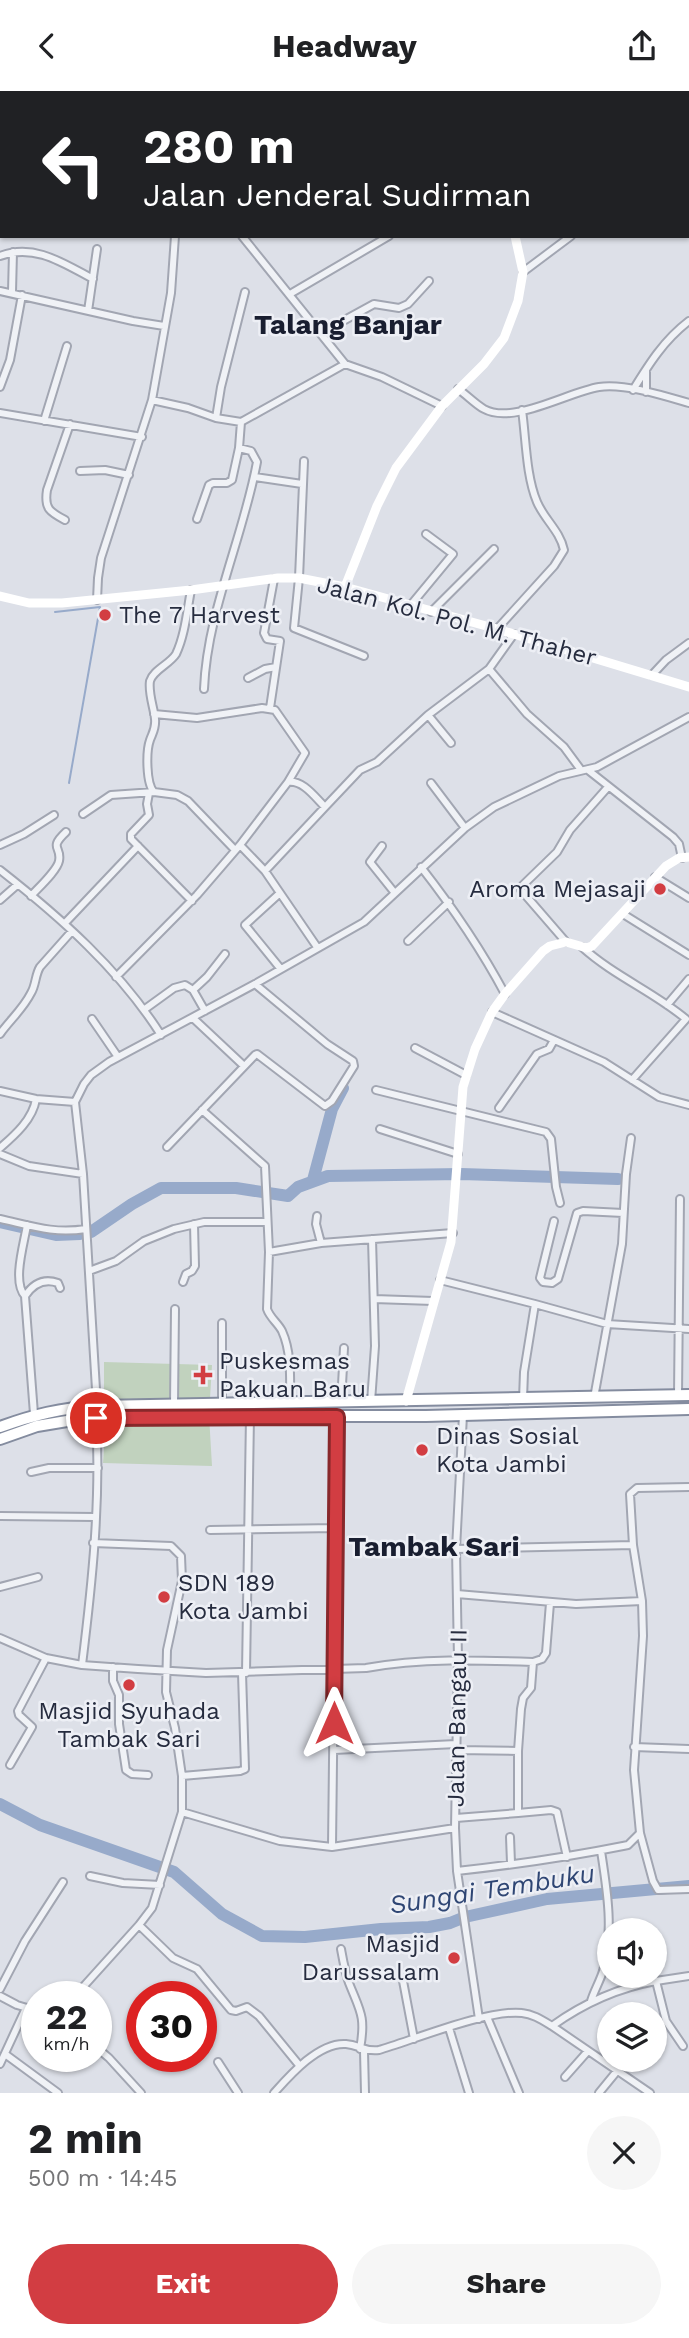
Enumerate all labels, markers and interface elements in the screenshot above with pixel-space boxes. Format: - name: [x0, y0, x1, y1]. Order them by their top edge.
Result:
- icon: back: [28, 27, 66, 65]
- text: Headway: [272, 27, 417, 65]
- icon: share: [623, 27, 661, 65]
- text: 280 m: [143, 117, 295, 175]
- icon: left: [28, 119, 119, 210]
- text: Jalan Jenderal Sudirman: [143, 176, 532, 214]
- district label: Talang Banjar: [254, 308, 442, 341]
- street label: Jalan Kol. Pol. M. Thaher: [314, 570, 600, 672]
- place label: The 7 Harvest: [119, 601, 280, 629]
- marker: The 7 Harvest: [97, 607, 113, 623]
- place label: Aroma Mejasaji: [469, 875, 646, 903]
- marker: Aroma Mejasaji: [652, 881, 668, 897]
- place label: Puskesmas Pakuan Baru: [219, 1347, 366, 1403]
- marker: Puskesmas Pakuan Baru: [193, 1365, 213, 1385]
- pin: [66, 1388, 126, 1448]
- icon: arrive: [77, 1399, 115, 1437]
- place label: Dinas Sosial Kota Jambi: [436, 1422, 579, 1478]
- marker: Dinas Sosial Kota Jambi: [414, 1442, 430, 1458]
- district label: Tambak Sari: [348, 1530, 520, 1563]
- place label: SDN 189 Kota Jambi: [178, 1569, 309, 1625]
- marker: SDN 189 Kota Jambi: [156, 1589, 172, 1605]
- street label: Jalan Bangau II: [441, 1629, 473, 1807]
- marker: Masjid Syuhada Tambak Sari: [121, 1677, 137, 1693]
- position arrow: [297, 1686, 371, 1760]
- place label: Masjid Syuhada Tambak Sari: [38, 1697, 220, 1753]
- water label: Sungai Tembuku: [387, 1858, 597, 1920]
- map controls: [597, 1918, 667, 2072]
- button: sound: [597, 1918, 667, 1988]
- place label: Masjid Darussalam: [302, 1930, 440, 1986]
- marker: Masjid Darussalam: [446, 1950, 462, 1966]
- speed limit sign: 30: [126, 1981, 217, 2072]
- text: 22: [46, 1996, 87, 2038]
- button: layers: [597, 2002, 667, 2072]
- text: km/h: [43, 2033, 90, 2054]
- text: 2 min: [28, 2114, 143, 2163]
- button: close: [587, 2116, 661, 2190]
- text: 500 m · 14:45: [28, 2165, 177, 2192]
- button: Exit: [28, 2244, 338, 2324]
- button: Share: [352, 2244, 661, 2324]

